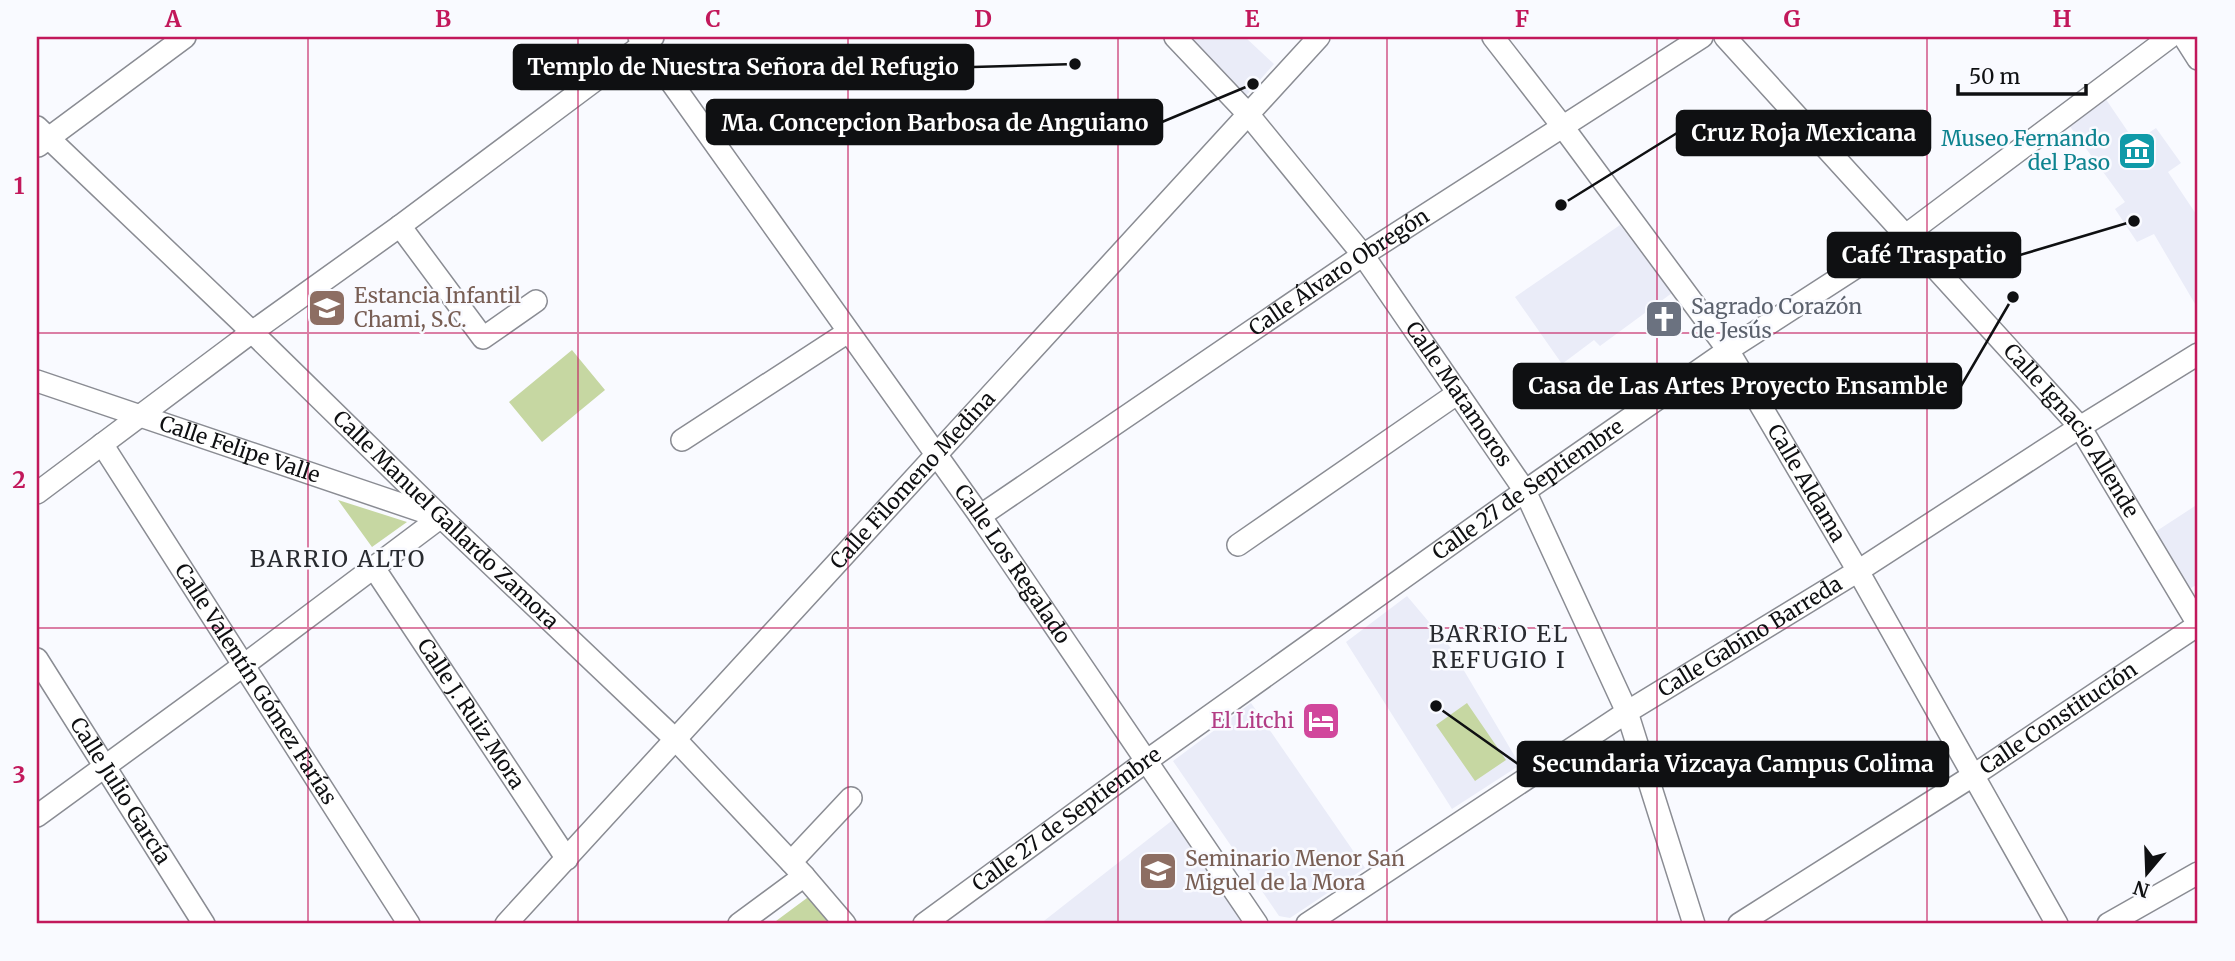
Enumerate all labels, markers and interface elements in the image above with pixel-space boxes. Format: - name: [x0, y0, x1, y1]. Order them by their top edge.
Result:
- text: A: [164, 4, 182, 33]
- text: B: [435, 4, 451, 33]
- text: C: [705, 4, 721, 33]
- text: D: [974, 4, 992, 33]
- text: E: [1244, 4, 1260, 33]
- text: F: [1515, 4, 1529, 33]
- text: G: [1784, 4, 1801, 33]
- text: H: [2053, 4, 2072, 33]
- callout: Templo de Nuestra Señora del Refugio: [514, 45, 973, 89]
- text: Templo de Nuestra Señora del Refugio: [527, 52, 959, 81]
- scale bar: [1958, 52, 2086, 96]
- text: 50 m: [1969, 63, 2020, 90]
- callout: Ma. Concepcion Barbosa de Anguiano: [707, 100, 1162, 144]
- text: Ma. Concepcion Barbosa de Anguiano: [722, 108, 1149, 137]
- callout: Cruz Roja Mexicana: [1677, 111, 1930, 155]
- text: Cruz Roja Mexicana: [1692, 118, 1917, 147]
- place label: Museo Fernando del Paso: [1941, 125, 2110, 176]
- museum icon: Museo Fernando del Paso: [2116, 130, 2158, 172]
- text: 1: [14, 171, 25, 200]
- street label: Calle Álvaro Obregón: [1244, 202, 1434, 342]
- callout: Café Traspatio: [1828, 233, 2020, 277]
- text: Café Traspatio: [1842, 240, 2006, 269]
- place label: Estancia Infantil Chami, S.C.: [354, 282, 521, 333]
- school or university icon: Estancia Infantil Chami, S.C.: [306, 287, 348, 329]
- place label: Sagrado Corazón de Jesús: [1691, 293, 1862, 344]
- church icon: Sagrado Corazón de Jesús: [1643, 298, 1685, 340]
- street label: Calle Matamoros: [1400, 316, 1518, 472]
- street label: Calle Ignacio Allende: [1998, 338, 2145, 522]
- callout: Casa de Las Artes Proyecto Ensamble: [1514, 364, 1961, 408]
- text: Casa de Las Artes Proyecto Ensamble: [1528, 371, 1948, 400]
- street label: Calle Filomeno Medina: [824, 385, 1001, 574]
- street label: Calle Manuel Gallardo Zamora: [327, 405, 565, 635]
- street label: Calle Felipe Valle: [156, 409, 324, 489]
- street label: Calle 27 de Septiembre: [1427, 413, 1629, 566]
- street label: Calle Aldama: [1762, 419, 1852, 547]
- text: 2: [12, 465, 26, 494]
- street label: Calle Los Regalado: [949, 479, 1077, 649]
- district label: BARRIO ALTO: [250, 544, 426, 573]
- street label: Calle Valentín Gómez Farías: [169, 558, 343, 809]
- street label: Calle Gabino Barreda: [1653, 570, 1847, 703]
- district label: BARRIO EL REFUGIO I: [1429, 619, 1569, 674]
- street label: Calle J. Ruiz Mora: [411, 633, 531, 794]
- street label: Calle Constitución: [1974, 656, 2142, 780]
- hotel icon: El Litchi: [1300, 700, 1342, 742]
- place label: El Litchi: [1211, 707, 1294, 734]
- street label: Calle Julio García: [64, 712, 177, 869]
- street label: Calle 27 de Septiembre: [967, 741, 1166, 897]
- callout: Secundaria Vizcaya Campus Colima: [1518, 742, 1948, 786]
- text: Secundaria Vizcaya Campus Colima: [1532, 749, 1934, 778]
- text: 3: [12, 760, 26, 789]
- north arrow: [2112, 838, 2182, 908]
- place label: Seminario Menor San Miguel de la Mora: [1185, 845, 1405, 896]
- school or university icon: Seminario Menor San Miguel de la Mora: [1137, 850, 1179, 892]
- text: N: [2130, 875, 2152, 903]

